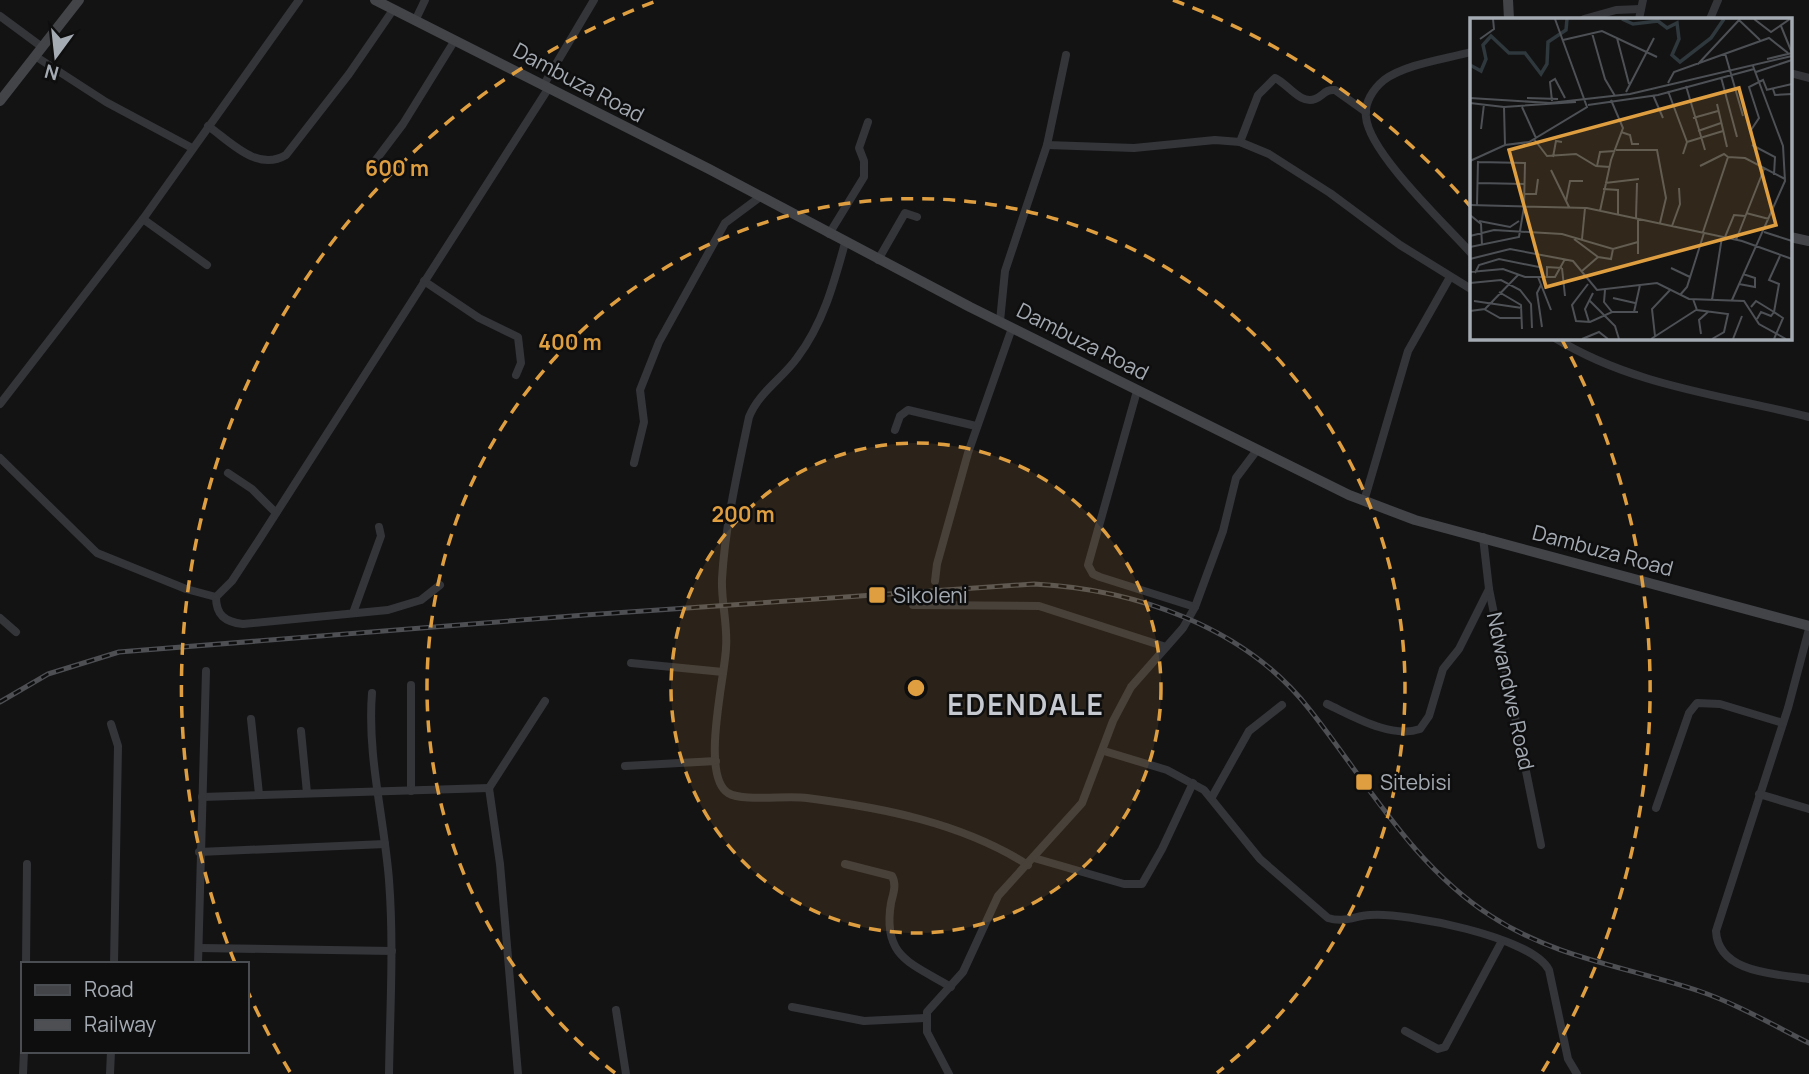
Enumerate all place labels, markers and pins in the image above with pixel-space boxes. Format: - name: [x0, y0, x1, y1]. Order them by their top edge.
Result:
- place label: Sikoleni: [893, 581, 968, 609]
- marker: Sikoleni: [867, 585, 887, 605]
- centre of rings: [904, 676, 928, 700]
- place label: Sitebisi: [1380, 768, 1451, 796]
- marker: Sitebisi: [1354, 772, 1374, 792]

